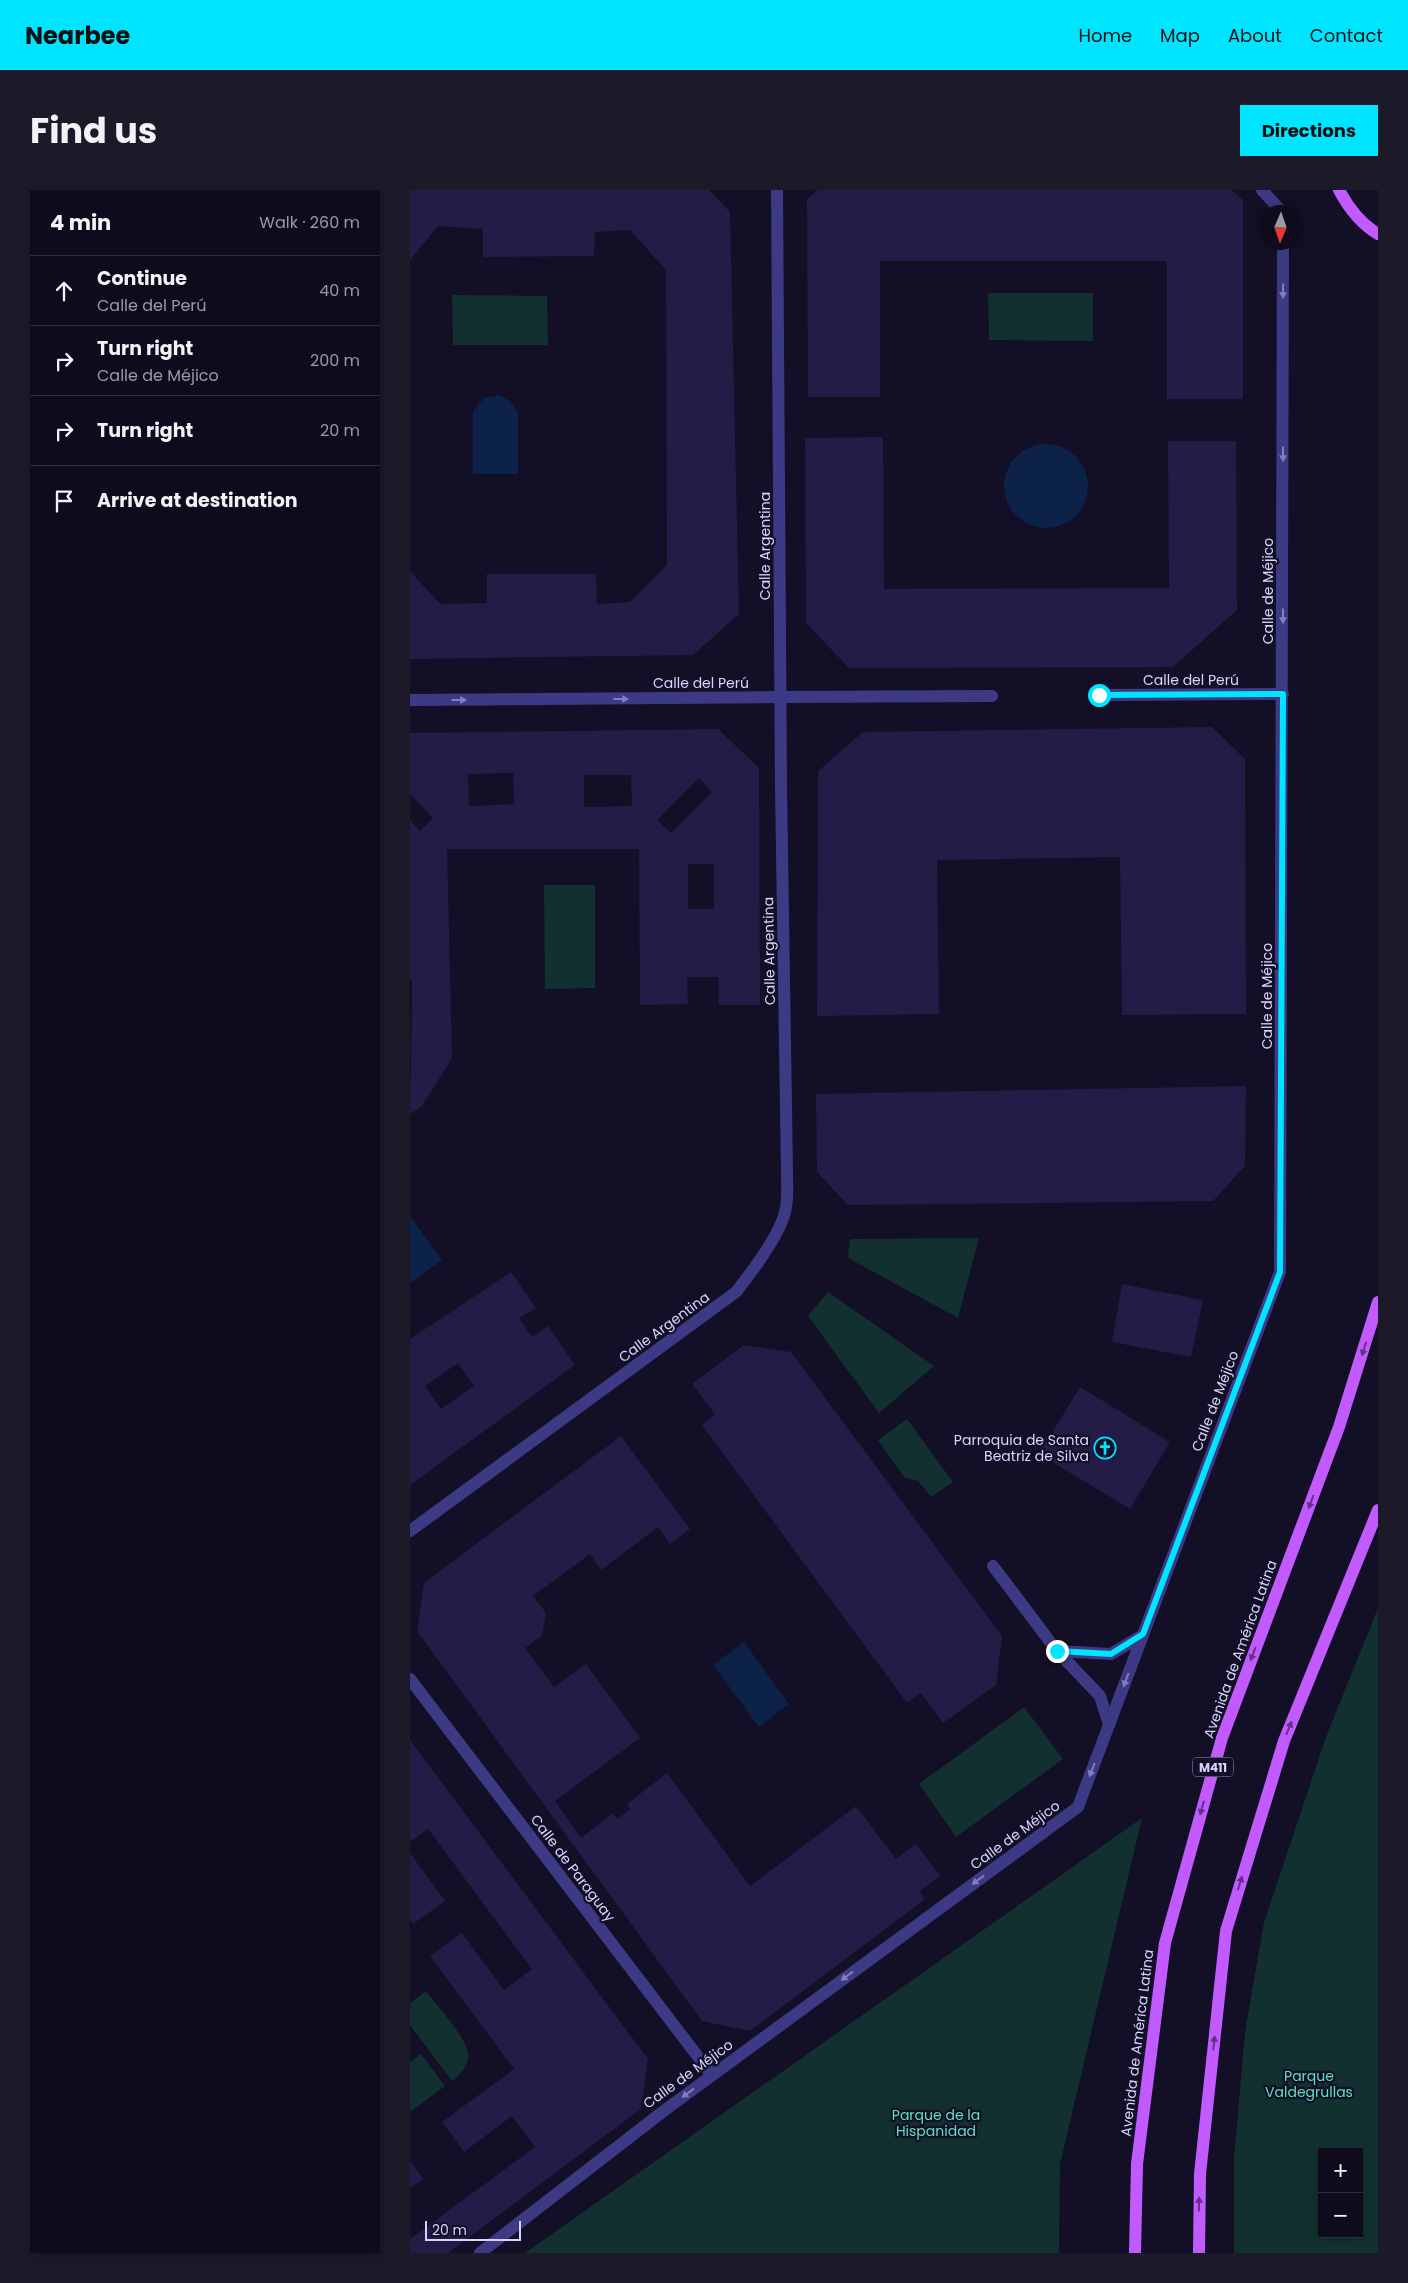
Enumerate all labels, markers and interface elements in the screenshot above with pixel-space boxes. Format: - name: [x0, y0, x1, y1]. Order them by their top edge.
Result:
- text: Nearbee: [25, 19, 130, 52]
- text: Home: [1078, 23, 1132, 48]
- text: Map: [1160, 23, 1200, 48]
- text: About: [1228, 23, 1282, 48]
- text: Contact: [1310, 23, 1383, 48]
- button: Directions: [1240, 105, 1378, 156]
- text: Find us: [30, 106, 157, 155]
- north arrow: [1258, 205, 1303, 250]
- text: 4 min: [50, 208, 111, 237]
- text: Walk · 260 m: [259, 211, 360, 234]
- text: Continue: [97, 265, 187, 292]
- icon: ahead: [50, 277, 78, 305]
- text: 40 m: [319, 279, 360, 302]
- one-way arrow: [1279, 283, 1287, 299]
- text: Calle del Perú: [97, 294, 207, 317]
- text: Turn right: [97, 335, 193, 362]
- icon: right: [50, 347, 78, 375]
- text: 200 m: [310, 349, 360, 372]
- text: Calle de Méjico: [97, 364, 219, 387]
- icon: right: [50, 417, 78, 445]
- text: Turn right: [97, 417, 193, 444]
- text: 20 m: [320, 419, 360, 442]
- one-way arrow: [1279, 446, 1287, 462]
- icon: arrive: [50, 487, 78, 515]
- text: Arrive at destination: [97, 487, 298, 514]
- street label: Calle Argentina: [755, 492, 775, 600]
- street label: Calle de Méjico: [1258, 538, 1278, 644]
- one-way arrow: [1279, 608, 1287, 624]
- street label: Calle del Perú: [1143, 670, 1239, 690]
- street label: Calle del Perú: [653, 673, 749, 693]
- route start: [1088, 684, 1111, 707]
- one-way arrow: [613, 695, 629, 703]
- one-way arrow: [451, 696, 467, 704]
- street label: Calle Argentina: [758, 897, 780, 1005]
- street label: Calle de Méjico: [1257, 943, 1277, 1049]
- street label: Calle Argentina: [614, 1287, 714, 1367]
- one-way arrow: [1359, 1341, 1367, 1356]
- street label: Calle de Méjico: [1187, 1348, 1243, 1454]
- place label: Parroquia de Santa Beatriz de Silva: [954, 1430, 1089, 1466]
- church icon: Parroquia de Santa Beatriz de Silva: [1093, 1436, 1117, 1460]
- one-way arrow: [1307, 1495, 1314, 1510]
- street label: Avenida de América Latina: [1198, 1557, 1282, 1741]
- route end: [1046, 1640, 1069, 1663]
- one-way arrow: [1249, 1647, 1256, 1662]
- one-way arrow: [1122, 1672, 1129, 1687]
- one-way arrow: [1285, 1720, 1293, 1735]
- road number: M411: [1193, 1758, 1233, 1776]
- one-way arrow: [1087, 1763, 1095, 1777]
- street label: Calle de Méjico: [966, 1796, 1064, 1874]
- one-way arrow: [1198, 1801, 1206, 1816]
- street label: Calle de Paraguay: [526, 1810, 620, 1926]
- one-way arrow: [971, 1875, 985, 1885]
- one-way arrow: [1237, 1875, 1245, 1890]
- street label: Avenida de América Latina: [1116, 1948, 1158, 2138]
- one-way arrow: [840, 1971, 854, 1981]
- one-way arrow: [1210, 2034, 1218, 2050]
- street label: Calle de Méjico: [639, 2035, 737, 2113]
- park label: Parque Valdegrullas: [1265, 2066, 1353, 2102]
- one-way arrow: [681, 2088, 695, 2098]
- park label: Parque de la Hispanidad: [892, 2105, 980, 2141]
- map controls: [1318, 2148, 1363, 2238]
- button: +: [1318, 2148, 1363, 2193]
- button: −: [1318, 2193, 1363, 2238]
- one-way arrow: [1195, 2196, 1203, 2212]
- scale bar: [425, 2218, 521, 2241]
- text: 20 m: [432, 2220, 467, 2240]

